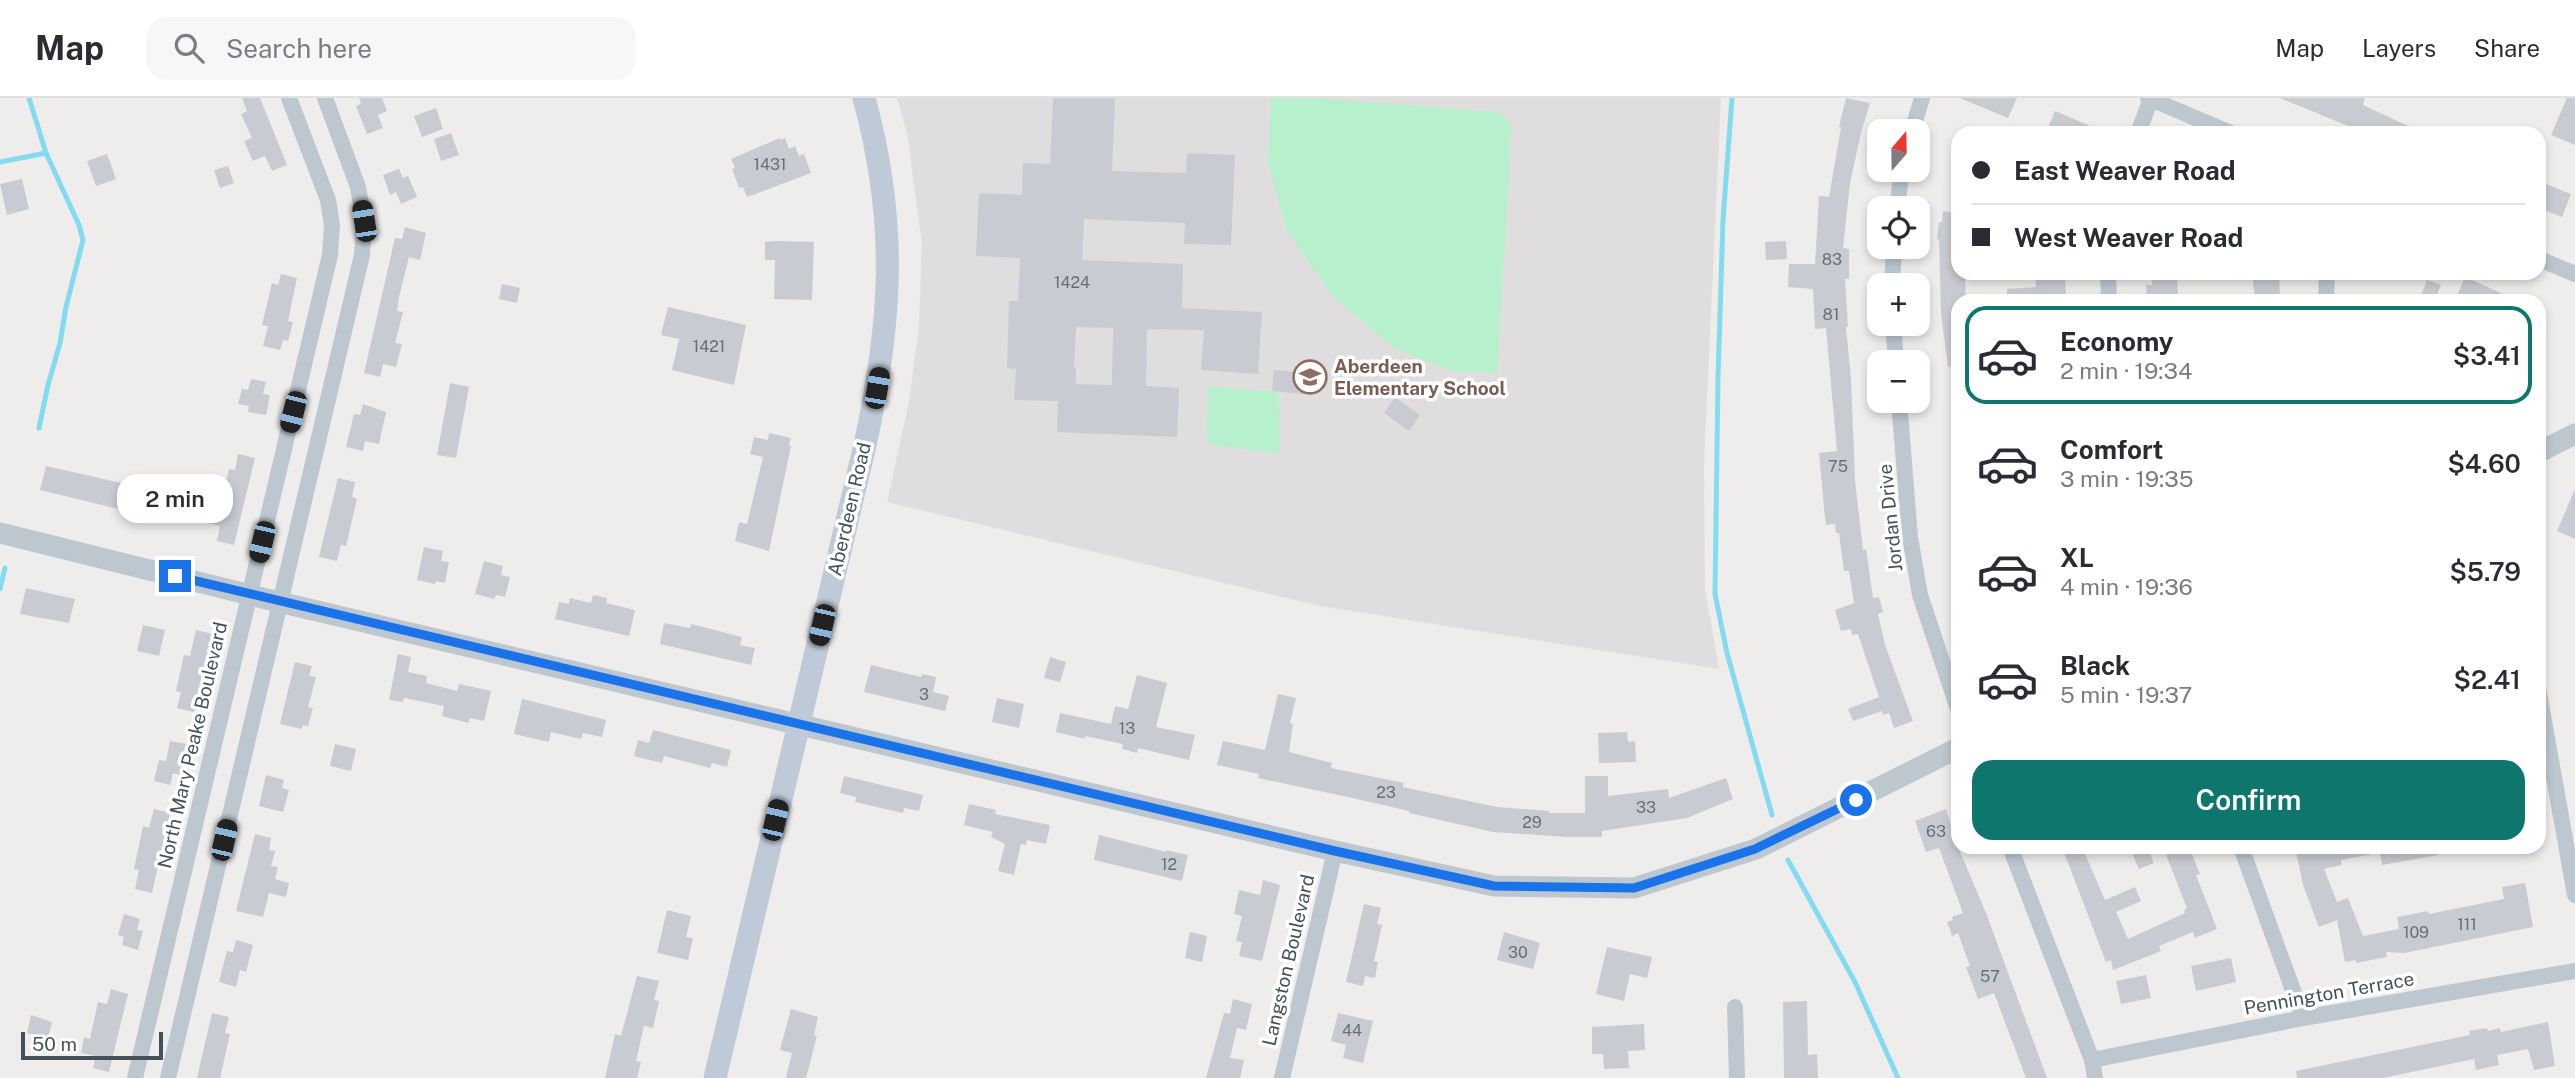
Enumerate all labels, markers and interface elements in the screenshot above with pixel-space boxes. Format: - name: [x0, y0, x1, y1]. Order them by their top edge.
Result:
- search box: [146, 17, 636, 80]
- text: Map: [35, 29, 104, 67]
- icon: search: [170, 29, 208, 67]
- text: Search here: [226, 33, 372, 64]
- text: Map: [2275, 34, 2324, 62]
- text: Layers: [2362, 34, 2436, 62]
- text: Share: [2474, 34, 2540, 62]
- north arrow: [1867, 119, 1930, 182]
- map controls: [1867, 119, 1930, 413]
- house number: 1431: [753, 155, 787, 174]
- text: East Weaver Road: [2014, 155, 2236, 186]
- button: locate: [1867, 196, 1930, 259]
- car: [351, 199, 378, 243]
- text: West Weaver Road: [2014, 222, 2243, 253]
- house number: 83: [1822, 250, 1842, 269]
- house number: 1424: [1054, 273, 1090, 292]
- button: +: [1867, 273, 1930, 336]
- house number: 81: [1823, 305, 1839, 324]
- icon: car: [1976, 324, 2039, 387]
- text: Economy: [2060, 326, 2173, 357]
- house number: 1421: [693, 337, 725, 356]
- text: $3.41: [2453, 340, 2521, 371]
- button: −: [1867, 350, 1930, 413]
- place label: Aberdeen Elementary School: [1334, 355, 1506, 399]
- text: 2 min · 19:34: [2060, 357, 2192, 384]
- school or university icon: Aberdeen Elementary School: [1291, 358, 1329, 396]
- car: [864, 365, 891, 411]
- car: [278, 389, 309, 435]
- icon: car: [1976, 432, 2039, 495]
- text: Comfort: [2060, 434, 2163, 465]
- street label: Aberdeen Road: [823, 440, 875, 578]
- text: $4.60: [2447, 448, 2521, 479]
- house number: 75: [1828, 457, 1848, 476]
- street label: Jordan Drive: [1873, 463, 1907, 573]
- text: 3 min · 19:35: [2060, 465, 2194, 492]
- callout: 2 min: [117, 475, 233, 524]
- text: 2 min: [145, 485, 205, 512]
- car: [248, 519, 277, 565]
- icon: car: [1976, 540, 2039, 603]
- text: XL: [2060, 542, 2094, 573]
- text: $5.79: [2449, 556, 2521, 587]
- route end: [159, 560, 191, 592]
- text: 4 min · 19:36: [2060, 573, 2193, 600]
- car: [808, 602, 837, 648]
- street label: North Mary Peake Boulevard: [153, 620, 231, 870]
- icon: car: [1976, 648, 2039, 711]
- text: Black: [2060, 650, 2130, 681]
- text: $2.41: [2454, 664, 2521, 695]
- text: 5 min · 19:37: [2060, 681, 2192, 708]
- house number: 3: [919, 685, 929, 704]
- house number: 13: [1119, 719, 1135, 738]
- button: Confirm: [1972, 760, 2525, 840]
- house number: 23: [1376, 783, 1396, 802]
- route start: [1840, 784, 1872, 816]
- car: [761, 797, 790, 843]
- house number: 33: [1636, 798, 1656, 817]
- house number: 29: [1522, 813, 1542, 832]
- car: [210, 817, 239, 863]
- house number: 63: [1926, 822, 1946, 841]
- house number: 12: [1161, 855, 1177, 874]
- street label: Langston Boulevard: [1258, 872, 1318, 1048]
- house number: 111: [2457, 915, 2477, 934]
- house number: 109: [2403, 923, 2429, 942]
- house number: 30: [1508, 943, 1528, 962]
- house number: 57: [1980, 967, 2000, 986]
- street label: Pennington Terrace: [2242, 967, 2416, 1019]
- house number: 44: [1342, 1021, 1362, 1040]
- scale bar: [21, 1029, 163, 1061]
- text: 50 m: [32, 1033, 77, 1055]

